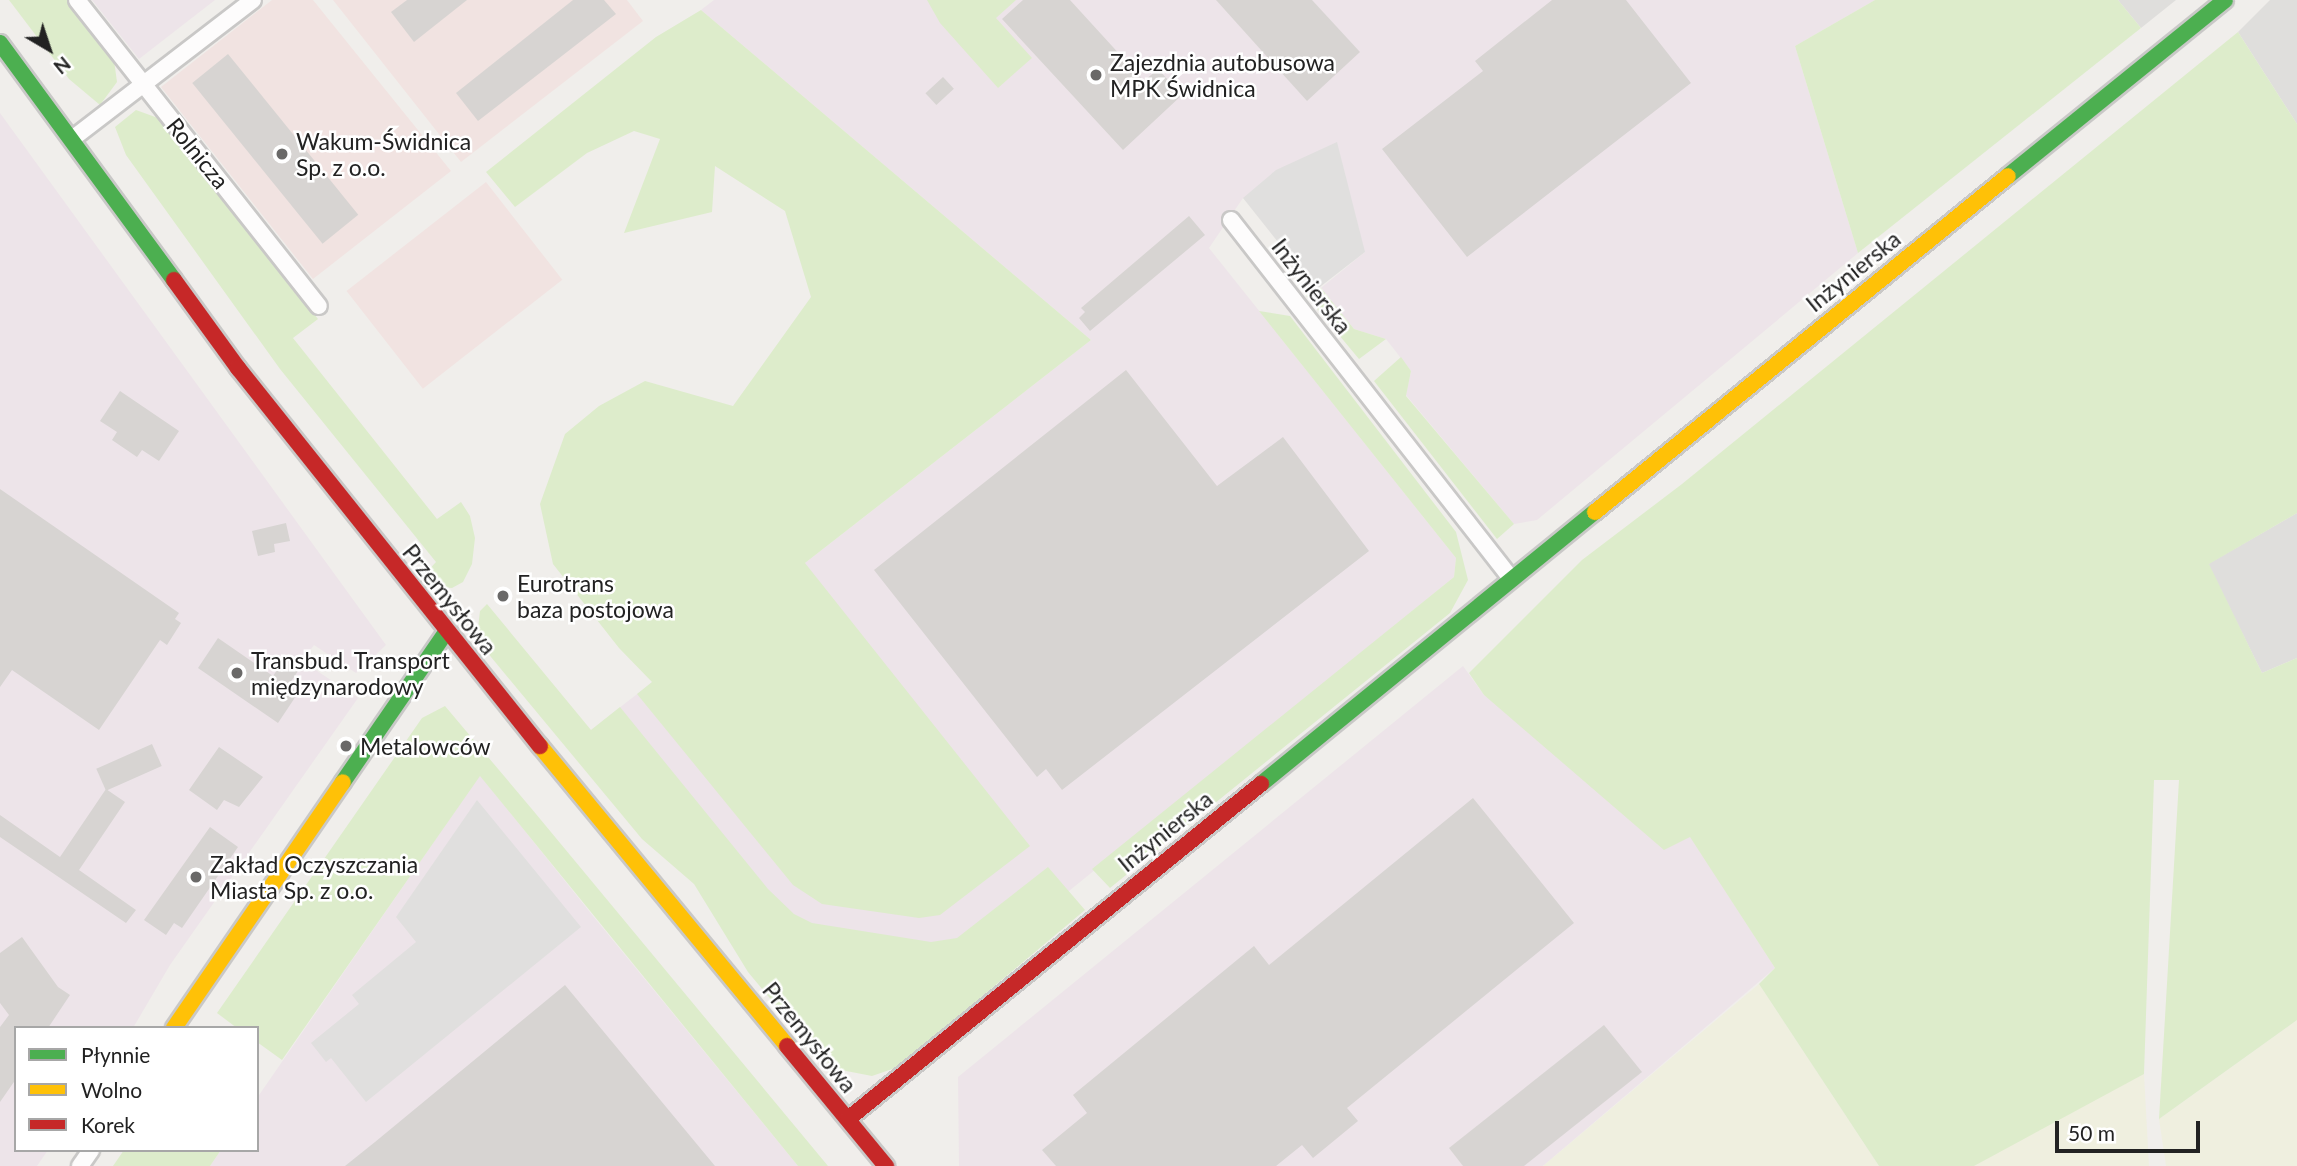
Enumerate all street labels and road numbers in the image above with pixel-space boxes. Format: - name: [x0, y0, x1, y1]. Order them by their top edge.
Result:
- street label: Rolnicza: [161, 112, 235, 194]
- street label: Inżynierska: [1800, 225, 1906, 317]
- street label: Inżynierska: [1266, 233, 1358, 339]
- street label: Przemysłowa: [397, 538, 503, 660]
- street label: Inżynierska: [1112, 785, 1218, 877]
- street label: Przemysłowa: [757, 976, 863, 1098]

